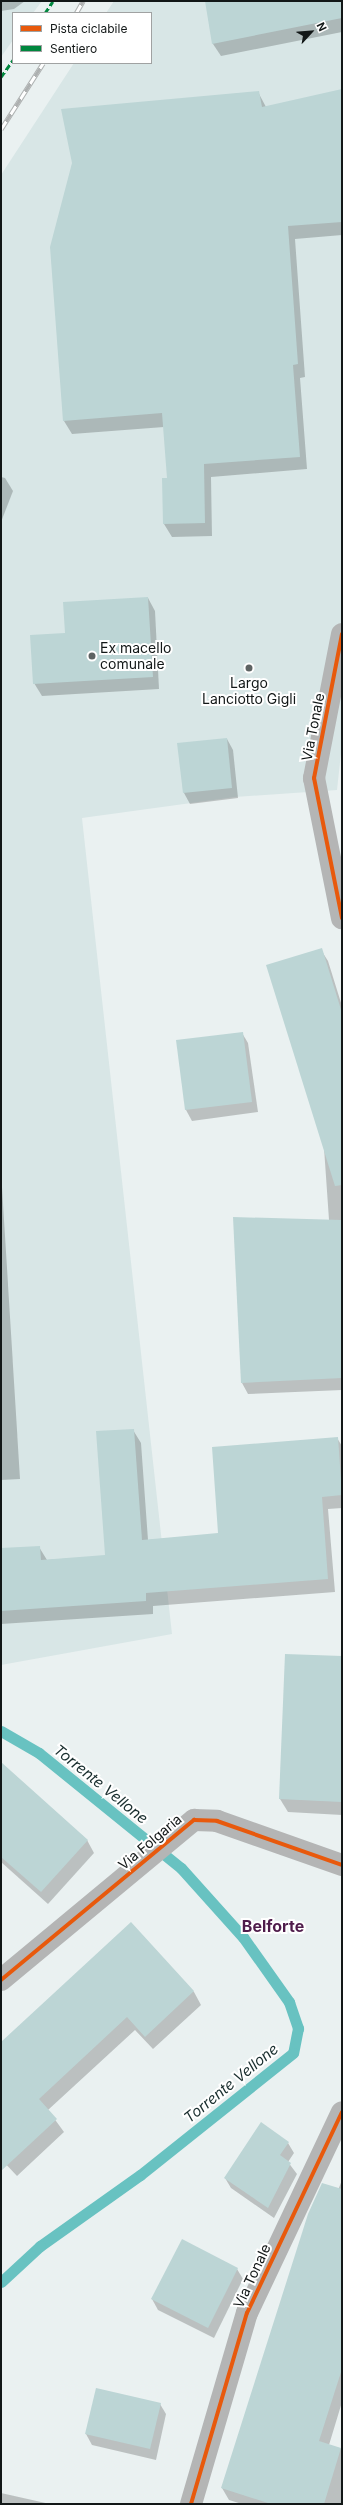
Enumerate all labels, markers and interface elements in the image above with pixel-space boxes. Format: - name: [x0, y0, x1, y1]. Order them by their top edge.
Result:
- legend: [12, 12, 152, 64]
- north arrow: [291, 12, 331, 52]
- text: N: [314, 20, 330, 34]
- text: Pista ciclabile: [50, 21, 127, 36]
- text: Sentiero: [50, 41, 97, 56]
- place label: Ex macello comunale: [100, 640, 171, 672]
- marker: Ex macello comunale: [87, 651, 97, 661]
- marker: Largo Lanciotto Gigli: [244, 663, 254, 673]
- place label: Largo Lanciotto Gigli: [202, 675, 296, 708]
- street label: Via Tonale: [298, 692, 328, 762]
- water label: Torrente Vellone: [50, 1741, 152, 1827]
- street label: Via Folgaria: [115, 1811, 185, 1873]
- district label: Belforte: [242, 1916, 304, 1936]
- water label: Torrente Vellone: [180, 2040, 282, 2126]
- street label: Via Tonale: [230, 2241, 274, 2311]

